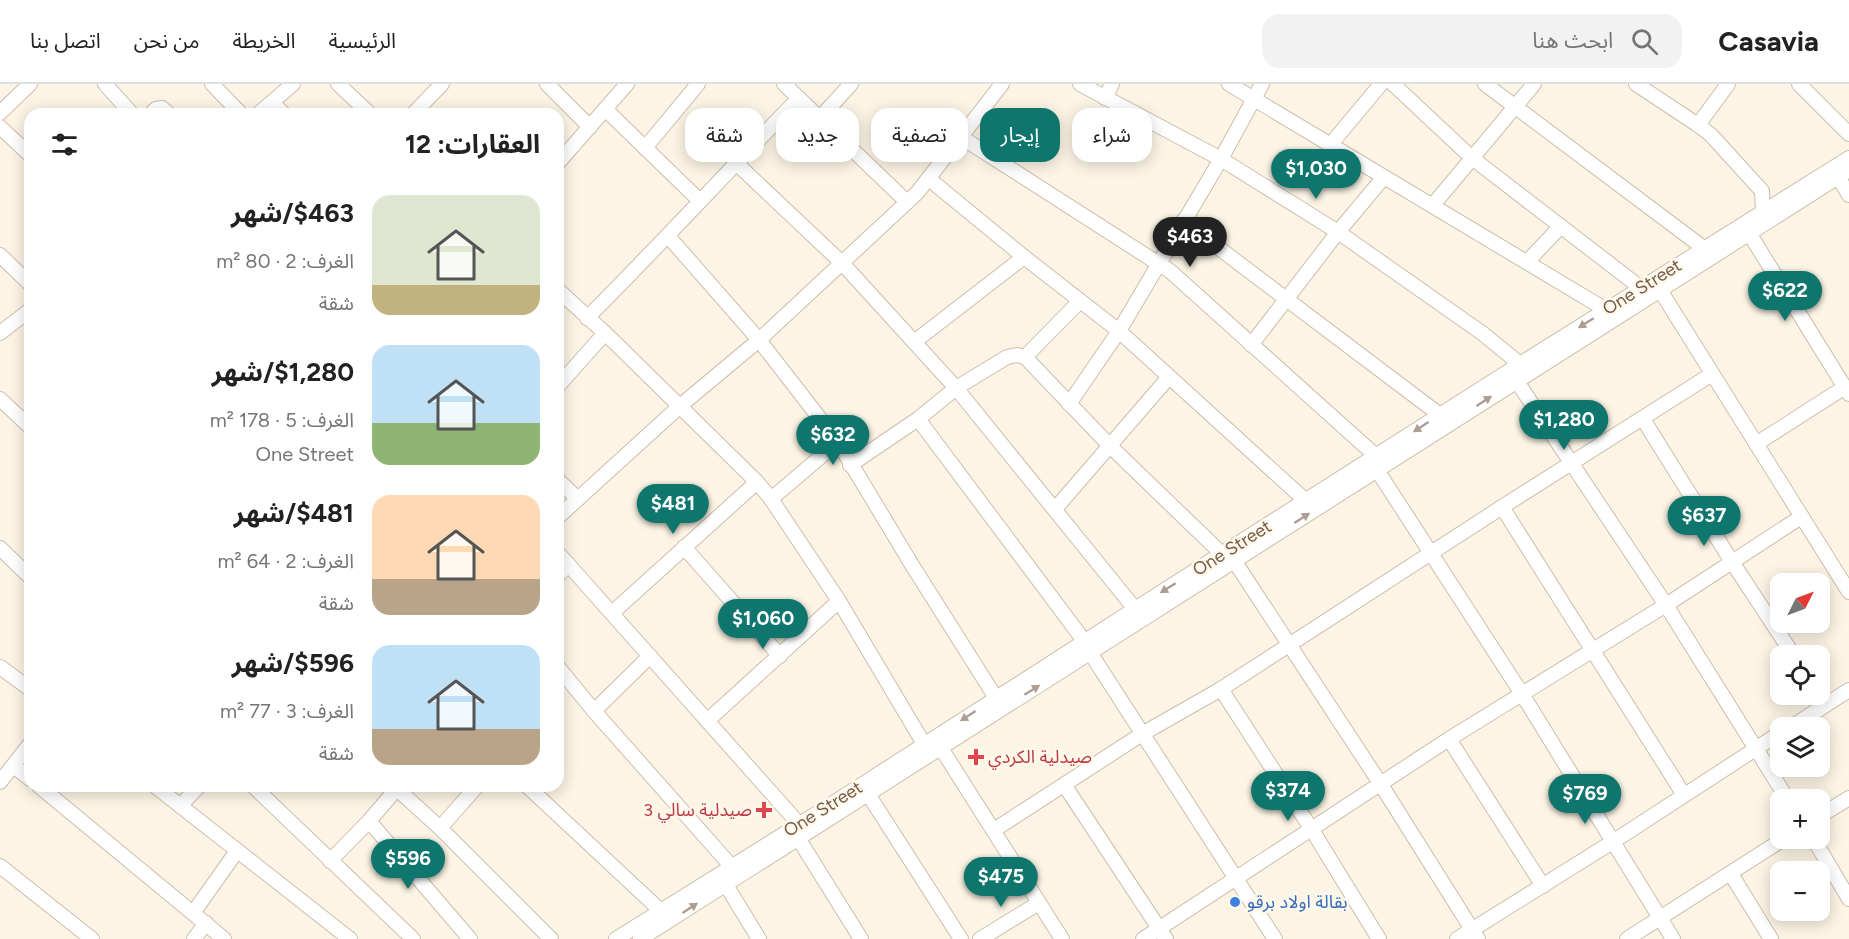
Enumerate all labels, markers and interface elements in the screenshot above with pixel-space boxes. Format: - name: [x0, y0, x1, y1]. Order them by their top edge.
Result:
- search box: [1262, 14, 1682, 68]
- text: Casavia: [1718, 24, 1819, 58]
- icon: search: [1628, 25, 1661, 58]
- text: ابحث هنا: [1532, 27, 1613, 54]
- text: اتصل بنا: [30, 28, 101, 53]
- text: من نحن: [134, 28, 200, 53]
- text: الخريطة: [233, 28, 296, 53]
- text: الرئيسية: [329, 28, 396, 53]
- chip: شقة: [685, 108, 764, 162]
- chip: جديد: [776, 108, 859, 162]
- chip: تصفية: [871, 108, 968, 162]
- chip: إيجار: [980, 108, 1060, 162]
- chip: شراء: [1072, 108, 1152, 162]
- icon: filters: [48, 128, 81, 161]
- text: العقارات: 12: [405, 128, 540, 160]
- pin: $1,030: [1267, 149, 1365, 200]
- text: $1,030: [1285, 156, 1347, 180]
- text: $463/شهر: [231, 197, 354, 229]
- pin: $463: [1154, 217, 1226, 268]
- icon: home: [420, 219, 492, 291]
- text: $463: [1167, 224, 1213, 248]
- text: الغرف: 2 · 80 m²: [216, 249, 354, 273]
- street label: One Street: [1599, 254, 1686, 320]
- pin: $622: [1749, 271, 1821, 322]
- text: $622: [1762, 278, 1808, 302]
- text: شقة: [319, 291, 354, 315]
- one-way arrow: [1578, 317, 1594, 328]
- text: $1,280/شهر: [212, 356, 354, 388]
- icon: home: [420, 369, 492, 441]
- one-way arrow: [1476, 396, 1492, 407]
- pin: $1,280: [1515, 400, 1613, 451]
- text: $1,280: [1533, 407, 1595, 431]
- text: الغرف: 5 · 178 m²: [210, 408, 354, 432]
- pin: $632: [797, 415, 869, 466]
- one-way arrow: [1413, 421, 1429, 432]
- text: $632: [810, 422, 856, 446]
- text: One Street: [255, 442, 354, 466]
- pin: $481: [637, 484, 709, 535]
- text: $481: [651, 491, 695, 515]
- pin: $637: [1668, 496, 1740, 547]
- text: $481/شهر: [234, 497, 354, 529]
- text: $637: [1682, 503, 1726, 527]
- one-way arrow: [1294, 512, 1310, 523]
- street label: One Street: [1189, 515, 1276, 581]
- icon: home: [420, 519, 492, 591]
- text: الغرف: 2 · 64 m²: [218, 549, 354, 573]
- north arrow: [1770, 573, 1830, 633]
- map controls: [1770, 573, 1830, 921]
- one-way arrow: [1160, 583, 1176, 594]
- text: شقة: [319, 591, 354, 615]
- pin: $1,060: [714, 599, 812, 650]
- text: $1,060: [732, 606, 794, 630]
- button: locate: [1770, 645, 1830, 705]
- text: $596/شهر: [232, 647, 354, 679]
- icon: home: [420, 669, 492, 741]
- one-way arrow: [1024, 685, 1040, 696]
- text: الغرف: 3 · 77 m²: [220, 699, 354, 723]
- one-way arrow: [960, 710, 976, 721]
- button: layers: [1770, 717, 1830, 777]
- text: شقة: [319, 741, 354, 765]
- place label: صيدلية الكردي: [988, 746, 1092, 770]
- marker: صيدلية الكردي: [969, 750, 983, 764]
- pin: $374: [1252, 771, 1324, 822]
- pin: $769: [1549, 774, 1621, 825]
- street label: One Street: [780, 776, 867, 842]
- text: $374: [1265, 778, 1311, 802]
- text: $769: [1562, 781, 1608, 805]
- button: +: [1770, 789, 1830, 849]
- place label: صيدلية سالي 3: [643, 799, 752, 823]
- marker: صيدلية سالي 3: [757, 803, 771, 817]
- pin: $596: [372, 839, 444, 890]
- text: $596: [385, 846, 431, 870]
- pin: $475: [965, 857, 1037, 908]
- button: −: [1770, 861, 1830, 921]
- text: $475: [978, 864, 1024, 888]
- place label: بقالة اولاد برقو: [1247, 891, 1348, 913]
- marker: بقالة اولاد برقو: [1228, 895, 1242, 909]
- one-way arrow: [682, 902, 698, 913]

